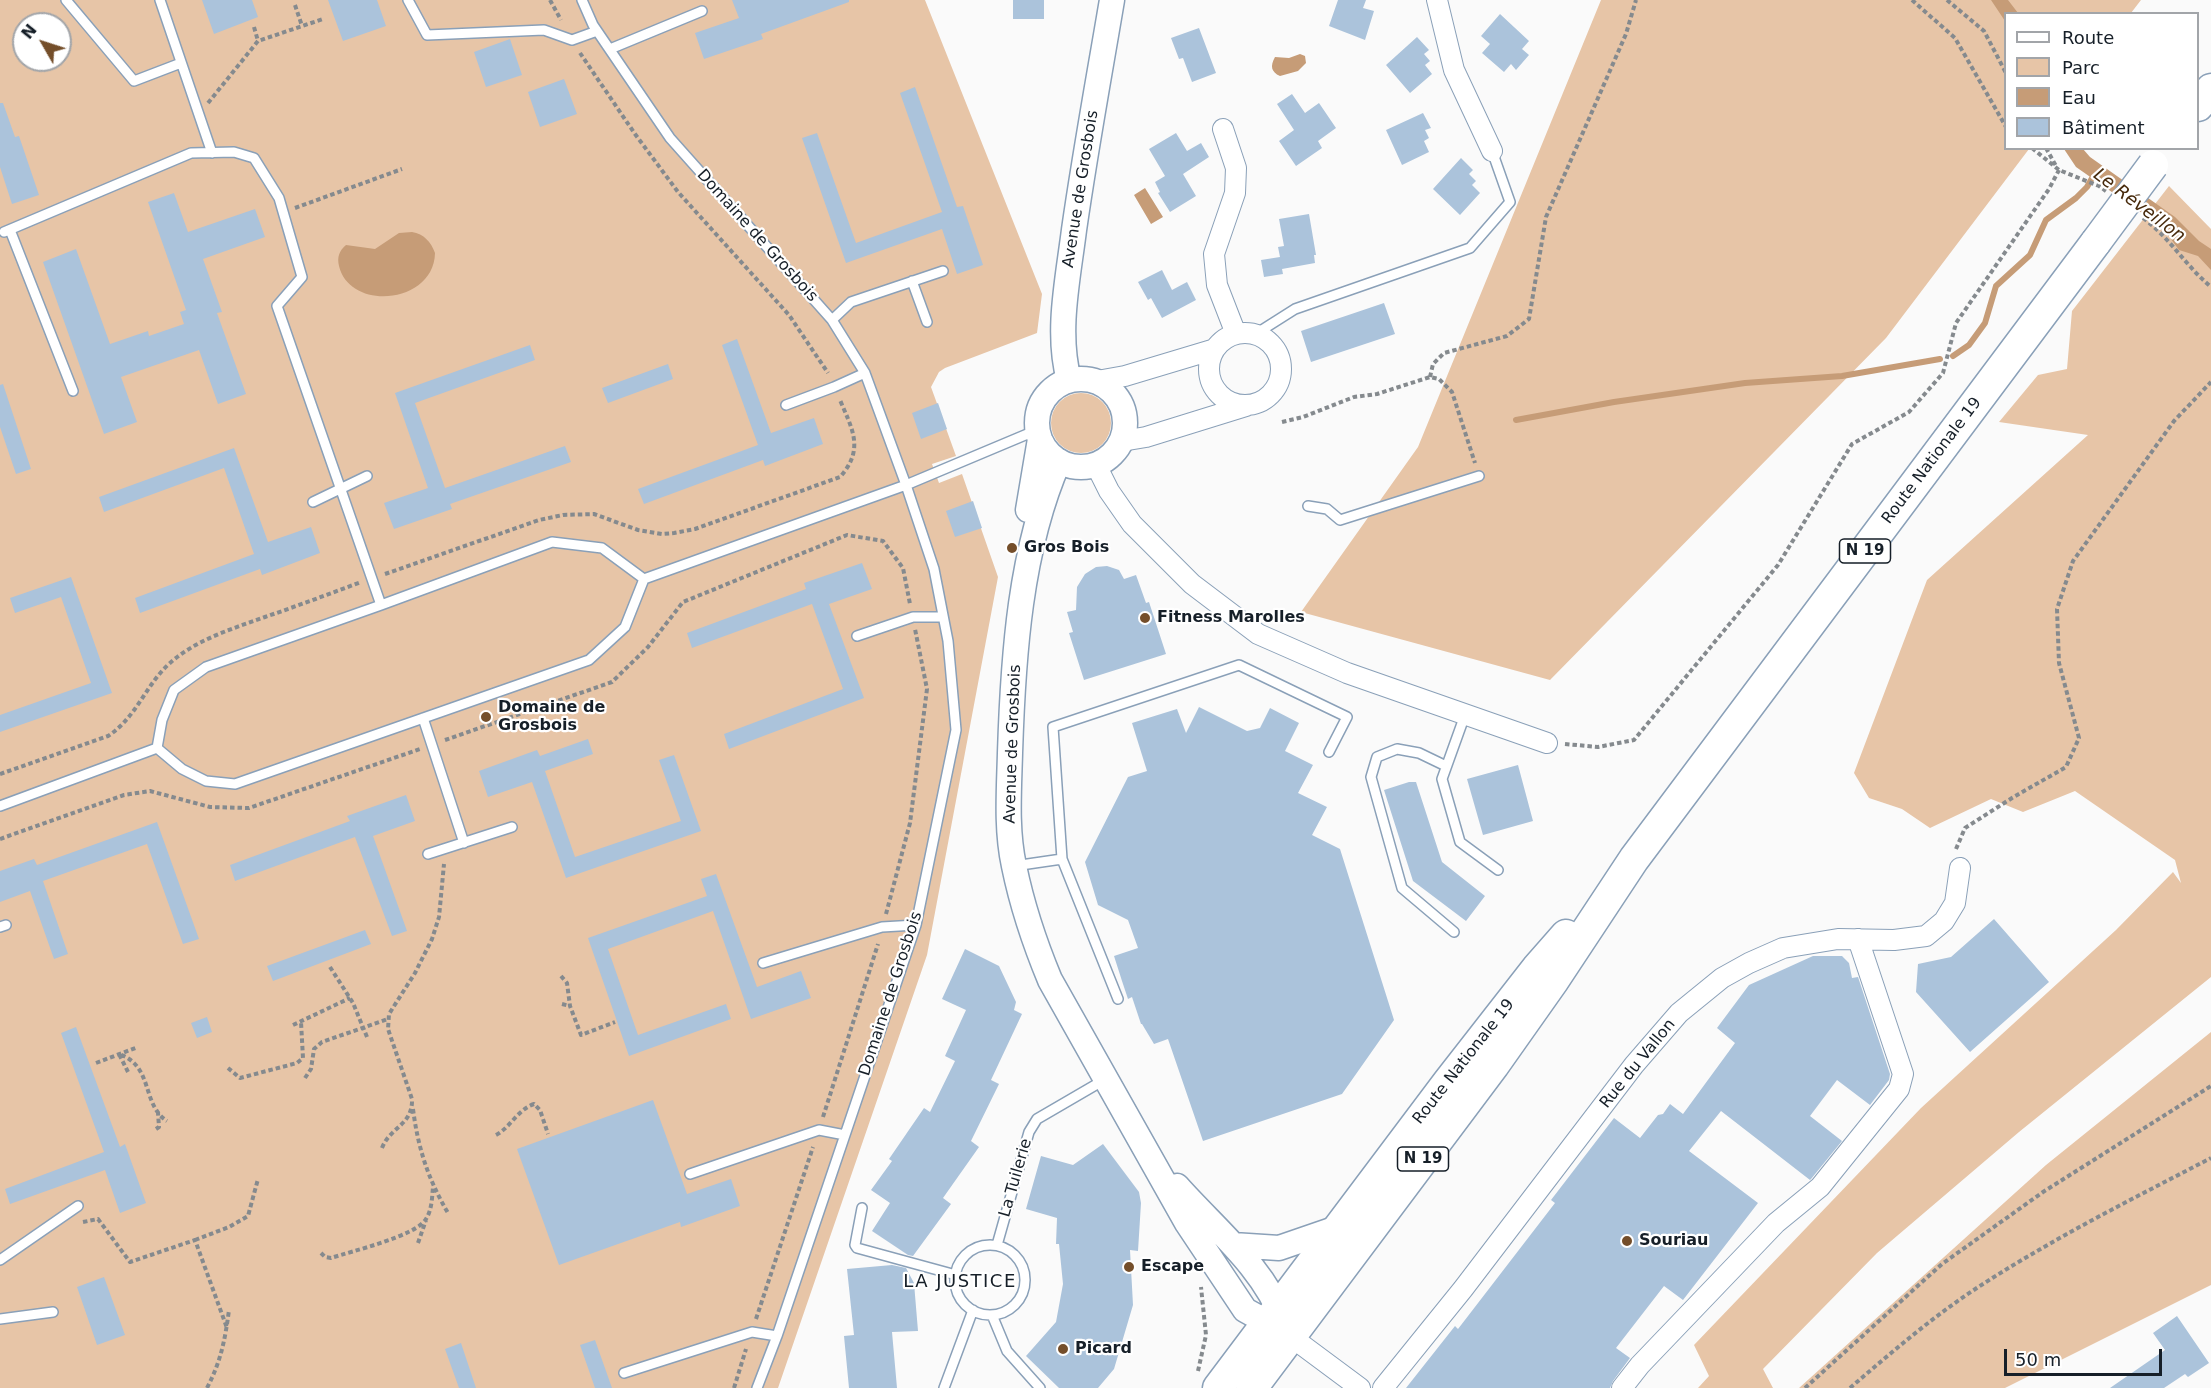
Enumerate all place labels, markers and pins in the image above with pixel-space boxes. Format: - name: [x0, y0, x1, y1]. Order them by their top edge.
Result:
- place label: Gros Bois: [1024, 538, 1109, 558]
- marker: Gros Bois: [1005, 541, 1019, 555]
- place label: Fitness Marolles: [1157, 608, 1305, 628]
- marker: Fitness Marolles: [1138, 611, 1152, 625]
- place label: Domaine de Grosbois: [498, 698, 605, 736]
- marker: Domaine de Grosbois: [479, 710, 493, 724]
- place label: Souriau: [1639, 1231, 1708, 1251]
- marker: Souriau: [1620, 1234, 1634, 1248]
- place label: Escape: [1141, 1257, 1204, 1277]
- marker: Escape: [1122, 1260, 1136, 1274]
- place label: Picard: [1075, 1339, 1132, 1359]
- marker: Picard: [1056, 1342, 1070, 1356]

